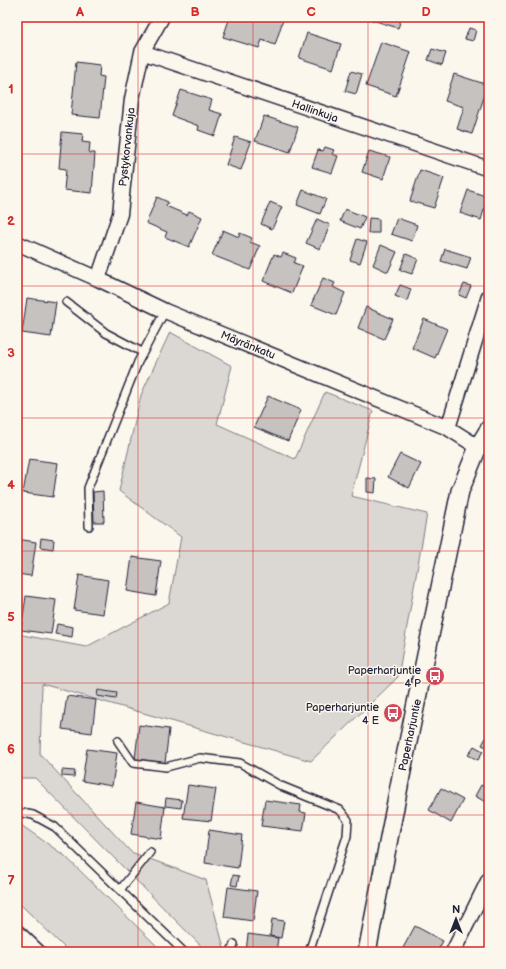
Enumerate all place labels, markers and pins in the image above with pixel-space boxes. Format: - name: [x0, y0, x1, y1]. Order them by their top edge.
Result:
- place label: Paperharjuntie 4 P: [348, 664, 421, 690]
- bus stop icon: Paperharjuntie 4 P: [424, 665, 446, 687]
- place label: Paperharjuntie 4 E: [306, 701, 379, 727]
- bus stop icon: Paperharjuntie 4 E: [382, 702, 404, 724]

